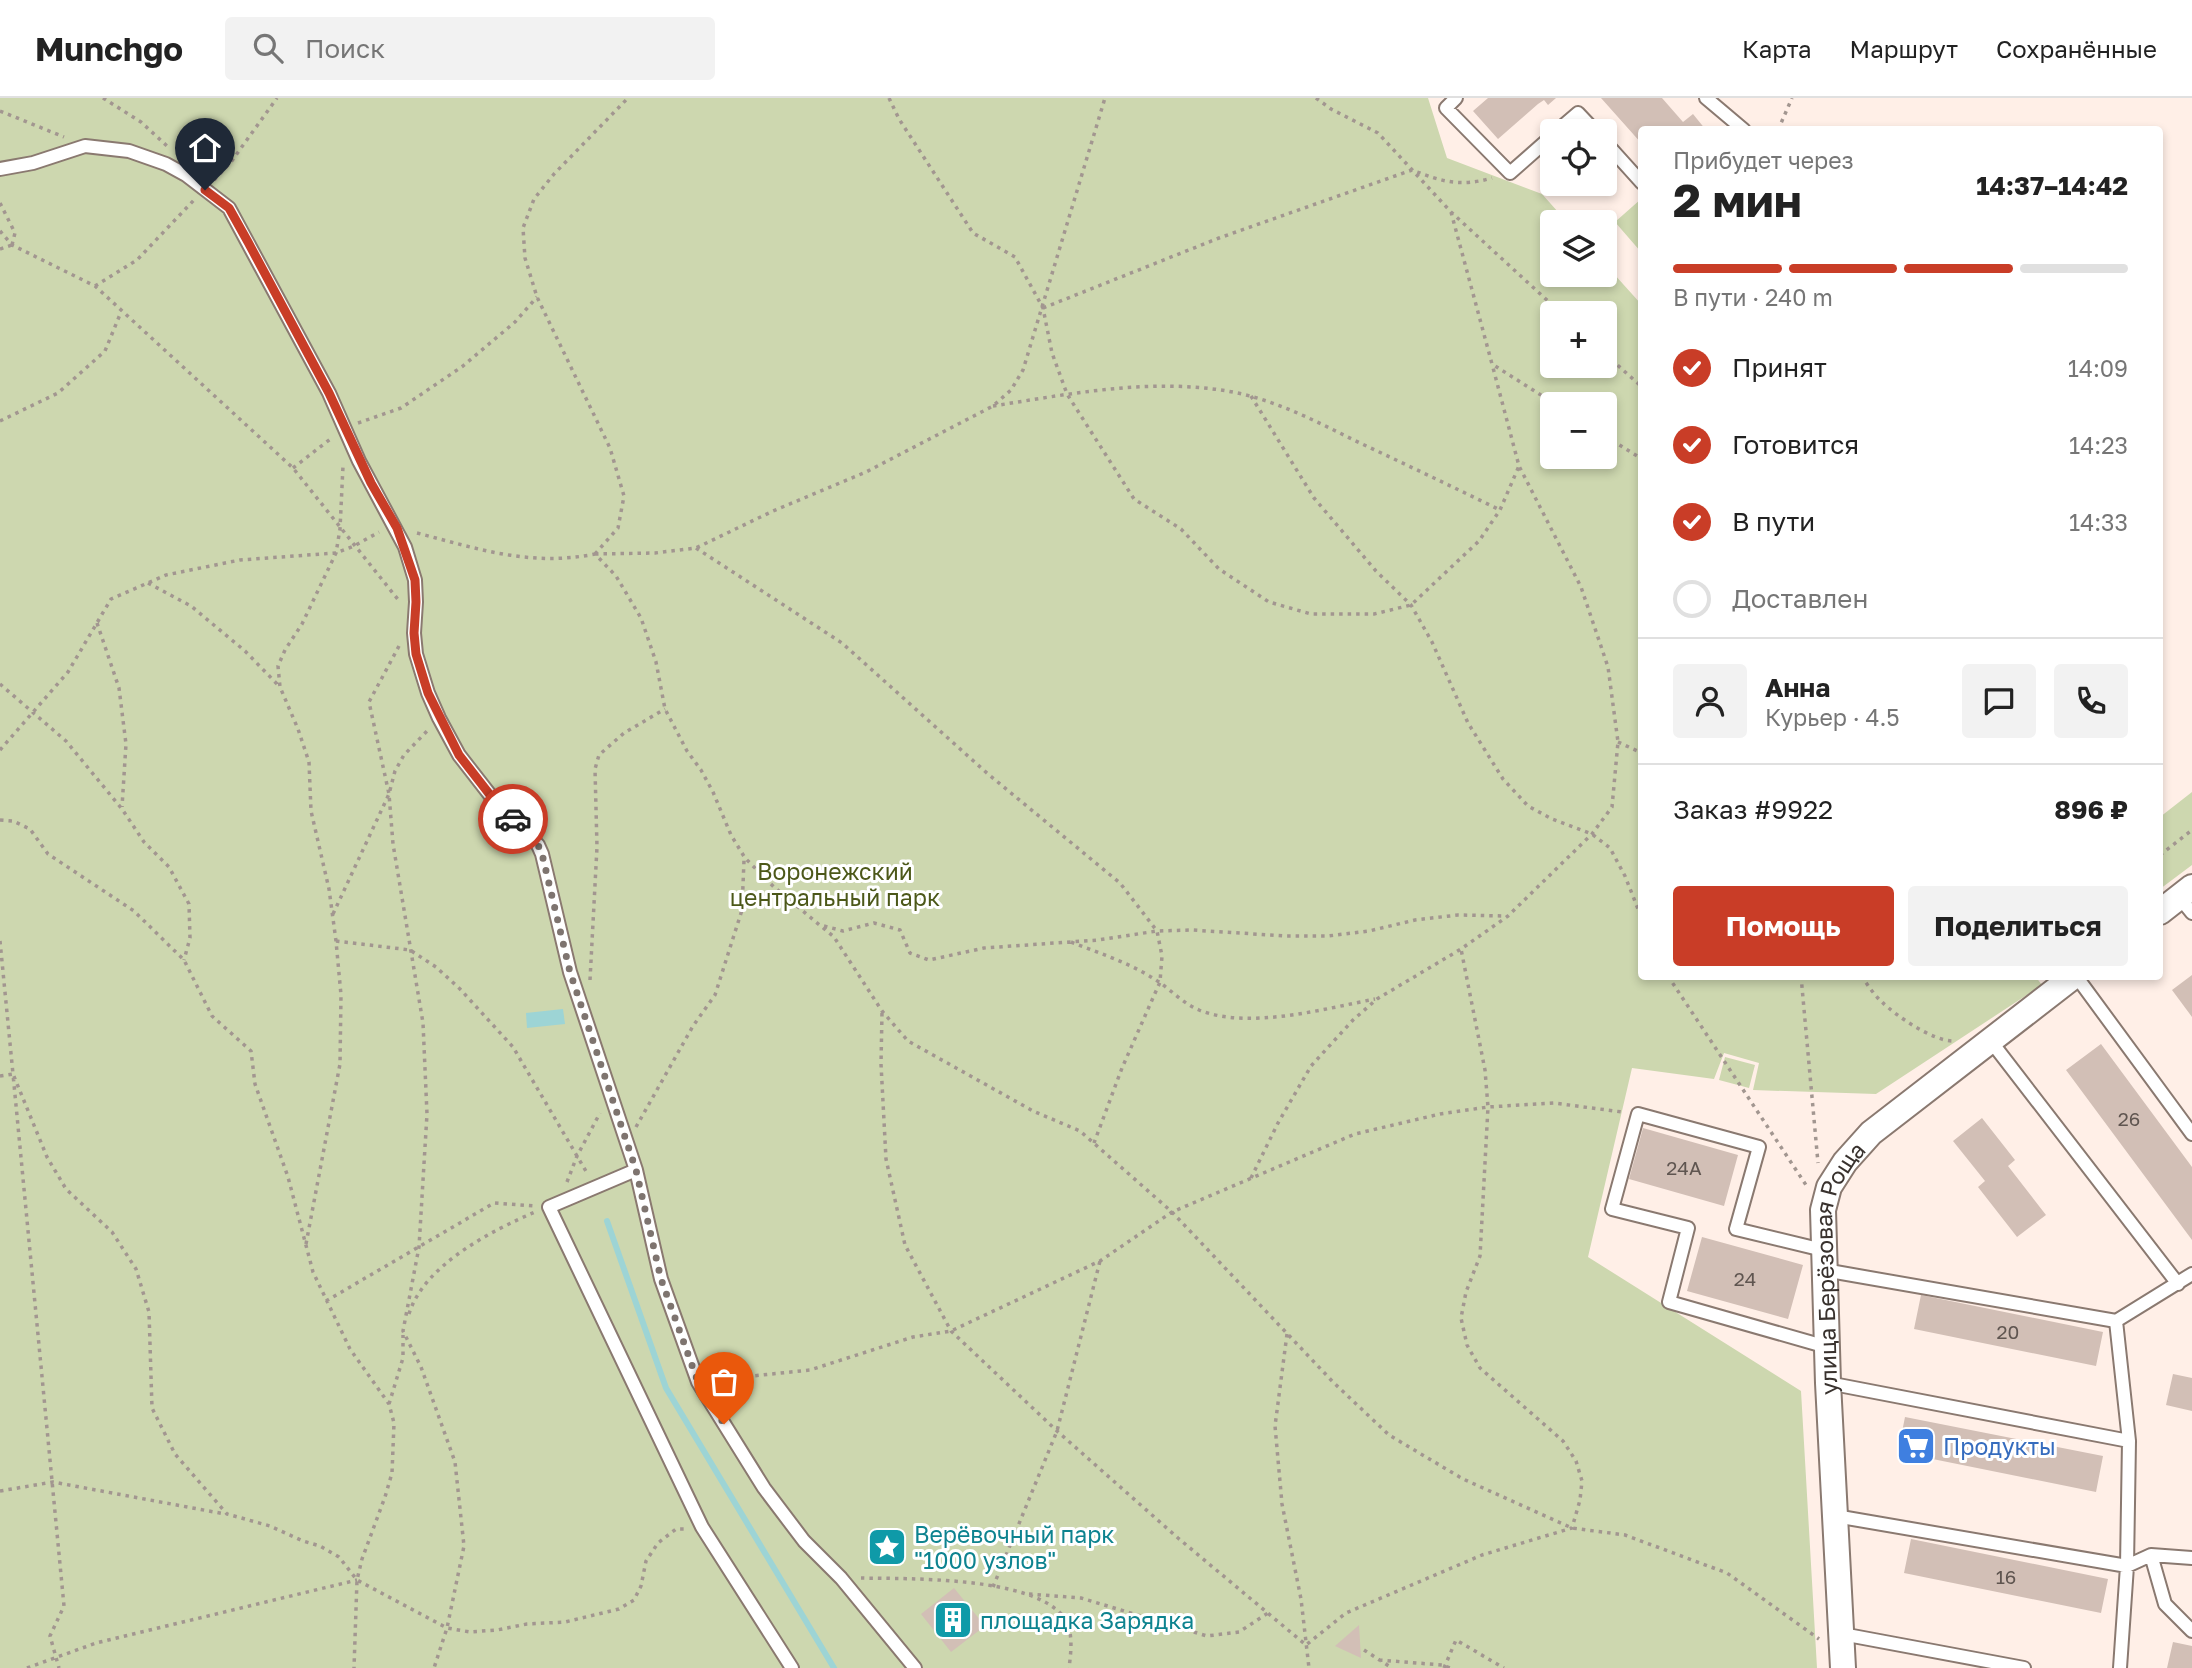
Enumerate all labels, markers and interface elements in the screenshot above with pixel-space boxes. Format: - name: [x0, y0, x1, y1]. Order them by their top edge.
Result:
- search box: [225, 17, 715, 80]
- text: Munchgo: [35, 29, 183, 68]
- icon: search: [249, 29, 287, 67]
- text: Поиск: [305, 33, 385, 64]
- text: Карта: [1742, 34, 1812, 63]
- text: Маршрут: [1850, 34, 1958, 63]
- text: Сохранённые: [1996, 34, 2157, 63]
- pin: [175, 118, 235, 190]
- map controls: [1540, 119, 1617, 469]
- button: locate: [1540, 119, 1617, 196]
- icon: home: [186, 129, 224, 167]
- text: Прибудет через: [1673, 146, 1854, 174]
- text: 14:37–14:42: [1976, 170, 2128, 201]
- text: 2 мин: [1673, 172, 1802, 227]
- button: layers: [1540, 210, 1617, 287]
- text: В пути · 240 m: [1673, 283, 1833, 311]
- button: +: [1540, 301, 1617, 378]
- icon: check: [1673, 349, 1711, 387]
- text: Принят: [1732, 352, 1827, 383]
- text: 14:09: [2068, 354, 2128, 382]
- button: −: [1540, 392, 1617, 469]
- icon: check: [1673, 426, 1711, 464]
- text: Готовится: [1732, 429, 1859, 460]
- text: 14:23: [2069, 431, 2128, 459]
- icon: check: [1673, 503, 1711, 541]
- text: В пути: [1732, 506, 1815, 537]
- text: 14:33: [2069, 508, 2128, 536]
- text: Доставлен: [1732, 583, 1868, 614]
- button: person: [1673, 664, 1747, 738]
- button: chat: [1962, 664, 2036, 738]
- button: phone: [2054, 664, 2128, 738]
- text: Анна: [1765, 672, 1830, 703]
- text: Курьер · 4.5: [1765, 703, 1900, 731]
- courier: [478, 784, 548, 854]
- text: Заказ #9922: [1673, 794, 1833, 825]
- text: 896 ₽: [2054, 794, 2128, 825]
- icon: car: [494, 800, 532, 838]
- park label: Воронежский центральный парк: [730, 857, 940, 911]
- button: Помощь: [1673, 886, 1894, 966]
- button: Поделиться: [1908, 886, 2128, 966]
- house number: 26: [2118, 1107, 2140, 1130]
- street label: улица Берёзовая Роща: [1808, 1136, 1871, 1396]
- house number: 24А: [1666, 1156, 1702, 1179]
- house number: 24: [1734, 1267, 1756, 1290]
- house number: 20: [1997, 1320, 2019, 1343]
- pin: [694, 1352, 754, 1424]
- icon: bag: [705, 1363, 743, 1401]
- supermarket icon: Продукты: [1895, 1425, 1937, 1467]
- place label: Продукты: [1943, 1432, 2056, 1460]
- place label: Верёвочный парк "1000 узлов": [914, 1520, 1115, 1574]
- place icon: Верёвочный парк "1000 узлов": [866, 1526, 908, 1568]
- house number: 16: [1996, 1565, 2016, 1588]
- building icon: площадка Зарядка: [932, 1599, 974, 1641]
- place label: площадка Зарядка: [980, 1606, 1194, 1634]

